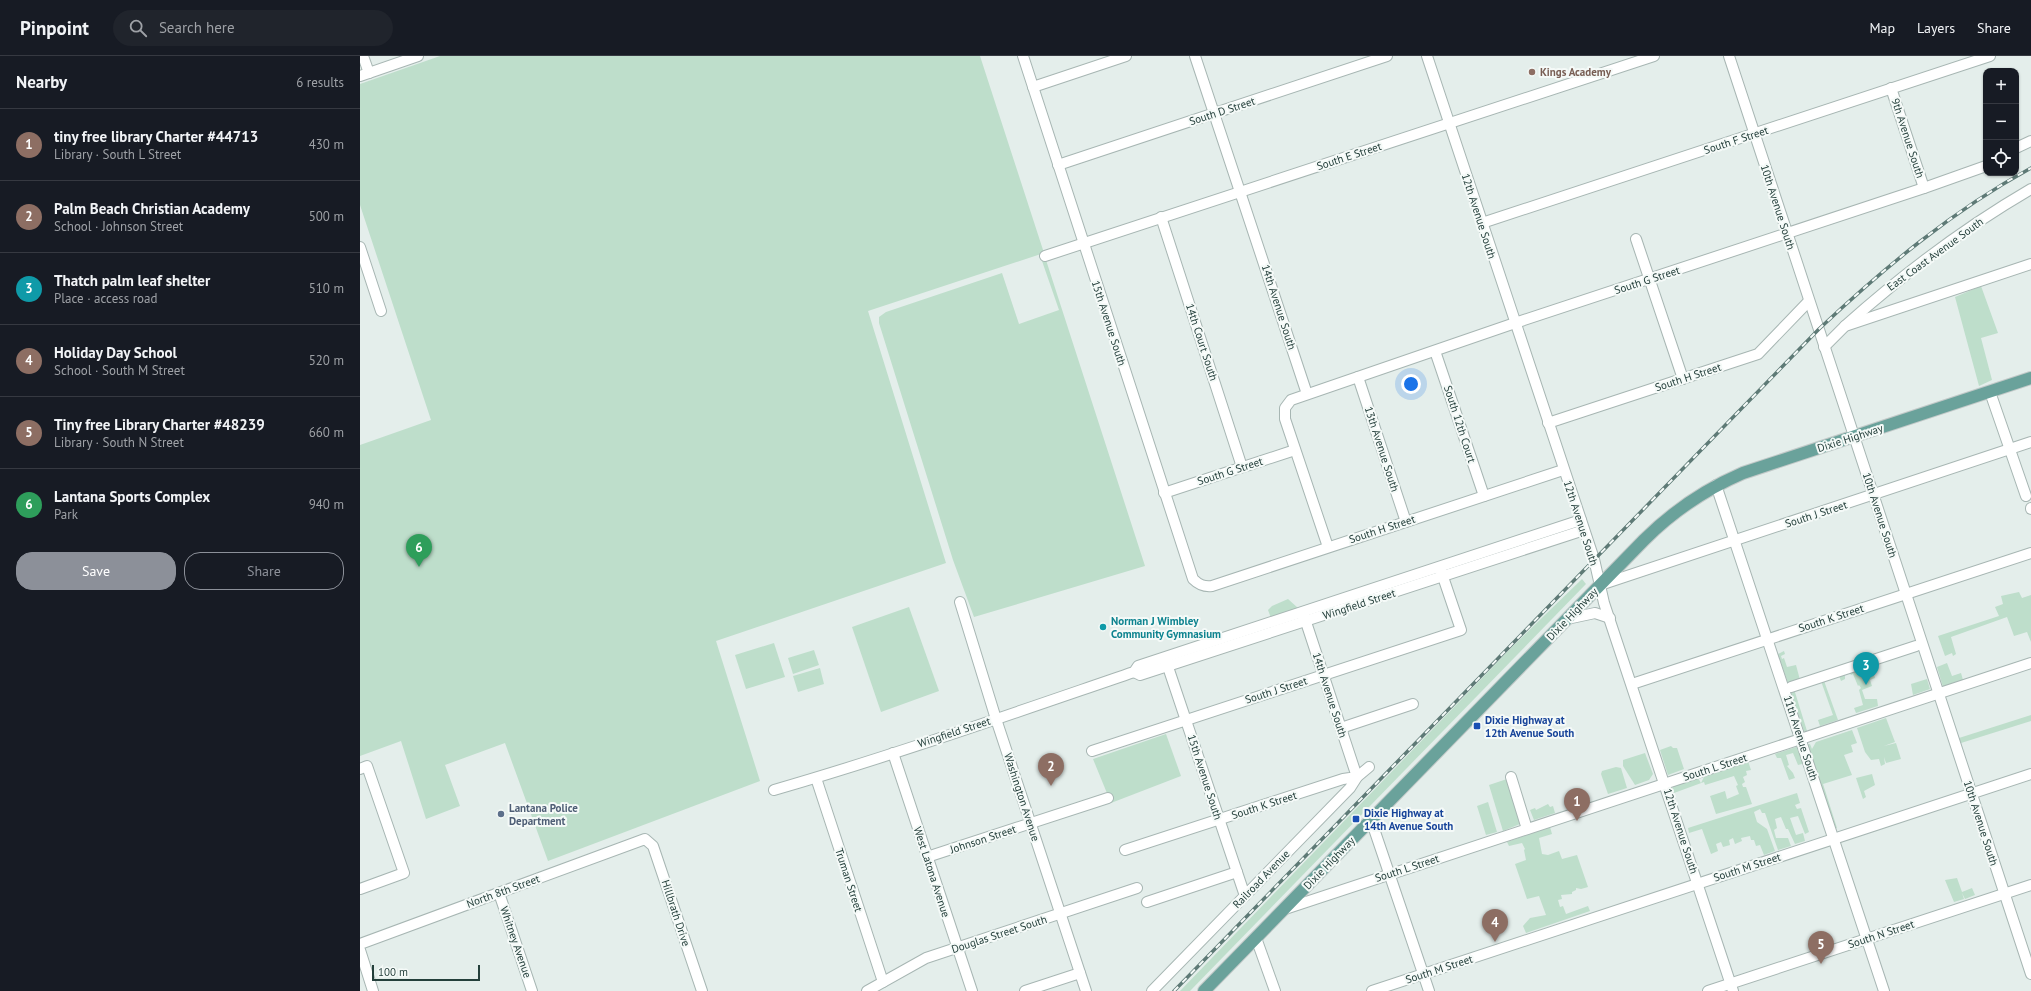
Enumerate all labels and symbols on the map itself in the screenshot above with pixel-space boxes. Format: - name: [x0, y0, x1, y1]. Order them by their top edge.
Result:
- place label: Kings Academy: [1540, 65, 1612, 79]
- marker: Kings Academy: [1527, 67, 1537, 77]
- street label: South D Street: [1187, 94, 1257, 128]
- street label: 9th Avenue South: [1889, 96, 1927, 180]
- street label: South F Street: [1702, 123, 1770, 157]
- street label: South E Street: [1315, 139, 1383, 173]
- street label: 10th Avenue South: [1758, 163, 1798, 251]
- street label: 12th Avenue South: [1459, 172, 1499, 260]
- street label: East Coast Avenue South: [1884, 214, 1986, 294]
- street label: 14th Avenue South: [1259, 263, 1299, 351]
- street label: South G Street: [1612, 263, 1682, 297]
- street label: 15th Avenue South: [1089, 279, 1129, 367]
- street label: 14th Court South: [1183, 302, 1221, 382]
- street label: South H Street: [1653, 360, 1723, 394]
- your location: [1401, 374, 1421, 394]
- street label: South 12th Court: [1441, 384, 1479, 465]
- street label: 13th Avenue South: [1362, 405, 1402, 493]
- street label: Dixie Highway: [1815, 421, 1885, 455]
- street label: South G Street: [1195, 454, 1265, 488]
- street label: 10th Avenue South: [1860, 471, 1900, 559]
- street label: 12th Avenue South: [1561, 479, 1601, 567]
- street label: South J Street: [1783, 497, 1849, 531]
- street label: South H Street: [1347, 512, 1417, 546]
- pin: 6: [406, 534, 432, 567]
- street label: Dixie Highway: [1543, 584, 1601, 643]
- street label: Wingfield Street: [1321, 586, 1397, 622]
- street label: South K Street: [1797, 601, 1866, 635]
- place label: Norman J Wimbley Community Gymnasium: [1111, 614, 1221, 641]
- marker: Norman J Wimbley Community Gymnasium: [1098, 622, 1108, 632]
- street label: 14th Avenue South: [1310, 651, 1350, 739]
- pin: 3: [1853, 652, 1879, 685]
- street label: South J Street: [1243, 673, 1309, 707]
- street label: 11th Avenue South: [1781, 694, 1821, 782]
- place label: Dixie Highway at 12th Avenue South: [1485, 713, 1574, 740]
- street label: Wingfield Street: [916, 714, 992, 750]
- marker: Dixie Highway at 12th Avenue South: [1472, 721, 1482, 731]
- street label: 15th Avenue South: [1185, 733, 1225, 821]
- street label: South L Street: [1681, 750, 1749, 784]
- street label: Washington Avenue: [1001, 751, 1043, 843]
- pin: 2: [1038, 753, 1064, 786]
- street label: 10th Avenue South: [1961, 779, 2001, 867]
- street label: 12th Avenue South: [1661, 787, 1701, 875]
- street label: South K Street: [1230, 788, 1299, 822]
- pin: 1: [1564, 788, 1590, 821]
- place label: Lantana Police Department: [509, 801, 578, 828]
- place label: Dixie Highway at 14th Avenue South: [1364, 806, 1453, 833]
- marker: Lantana Police Department: [496, 809, 506, 819]
- marker: Dixie Highway at 14th Avenue South: [1351, 814, 1361, 824]
- street label: Johnson Street: [947, 822, 1018, 857]
- street label: West Latona Avenue: [911, 825, 953, 919]
- street label: Dixie Highway: [1300, 833, 1358, 892]
- street label: Truman Street: [832, 846, 866, 914]
- street label: Railroad Avenue: [1230, 847, 1293, 911]
- street label: South M Street: [1712, 849, 1783, 884]
- street label: South L Street: [1373, 851, 1441, 885]
- street label: North 8th Street: [465, 871, 542, 911]
- street label: Hillbrath Drive: [659, 878, 693, 948]
- street label: Whitney Avenue: [497, 904, 535, 980]
- pin: 4: [1482, 909, 1508, 942]
- street label: Douglas Street South: [949, 912, 1049, 956]
- street label: South N Street: [1846, 917, 1916, 951]
- pin: 5: [1808, 931, 1834, 964]
- street label: South M Street: [1404, 951, 1475, 986]
- scale bar: [372, 963, 480, 982]

